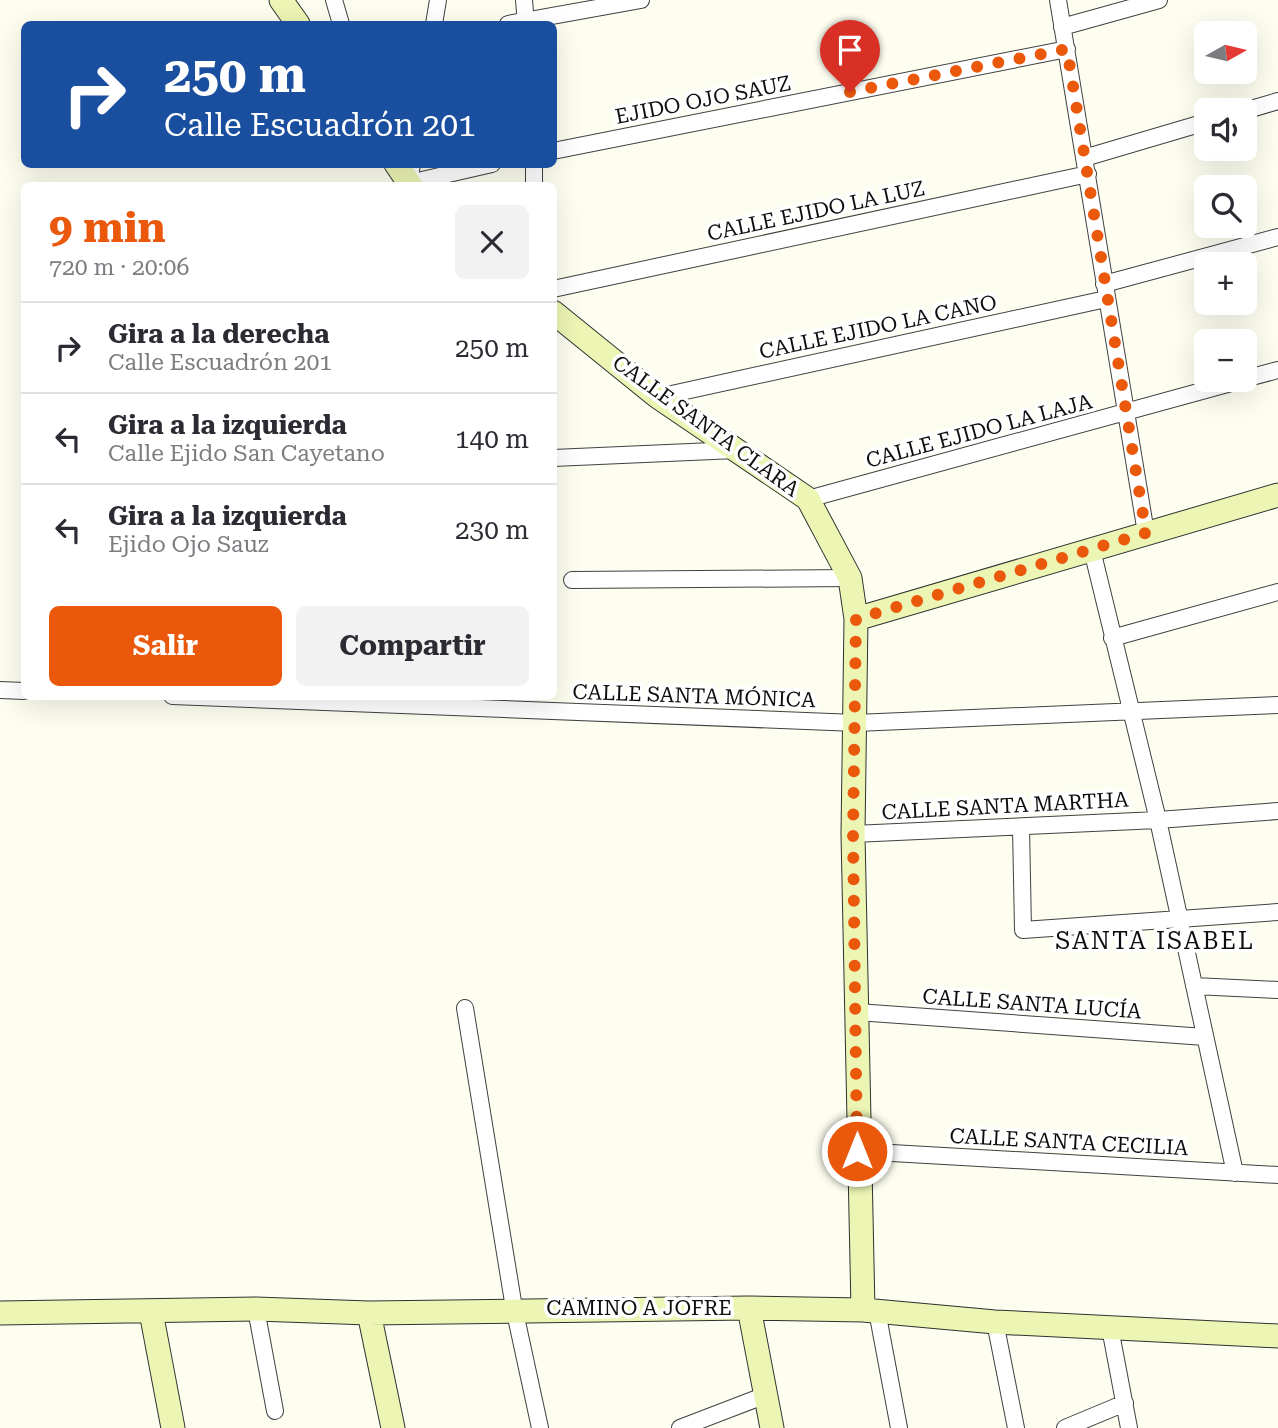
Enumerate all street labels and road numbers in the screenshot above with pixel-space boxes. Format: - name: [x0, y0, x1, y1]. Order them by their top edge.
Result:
- street label: EJIDO OJO SAUZ: [613, 71, 793, 129]
- street label: CALLE EJIDO LA LUZ: [705, 176, 927, 246]
- street label: CALLE EJIDO LA CANO: [757, 290, 999, 364]
- street label: CALLE SANTA CLARA: [608, 350, 804, 502]
- street label: CALLE EJIDO LA LAJA: [863, 389, 1095, 473]
- street label: CALLE SANTA MÓNICA: [572, 679, 816, 712]
- street label: CALLE SANTA MARTHA: [881, 788, 1129, 824]
- street label: CALLE SANTA LUCÍA: [922, 983, 1143, 1024]
- street label: CALLE SANTA CECILIA: [949, 1124, 1189, 1160]
- street label: CAMINO A JOFRE: [546, 1296, 732, 1320]

